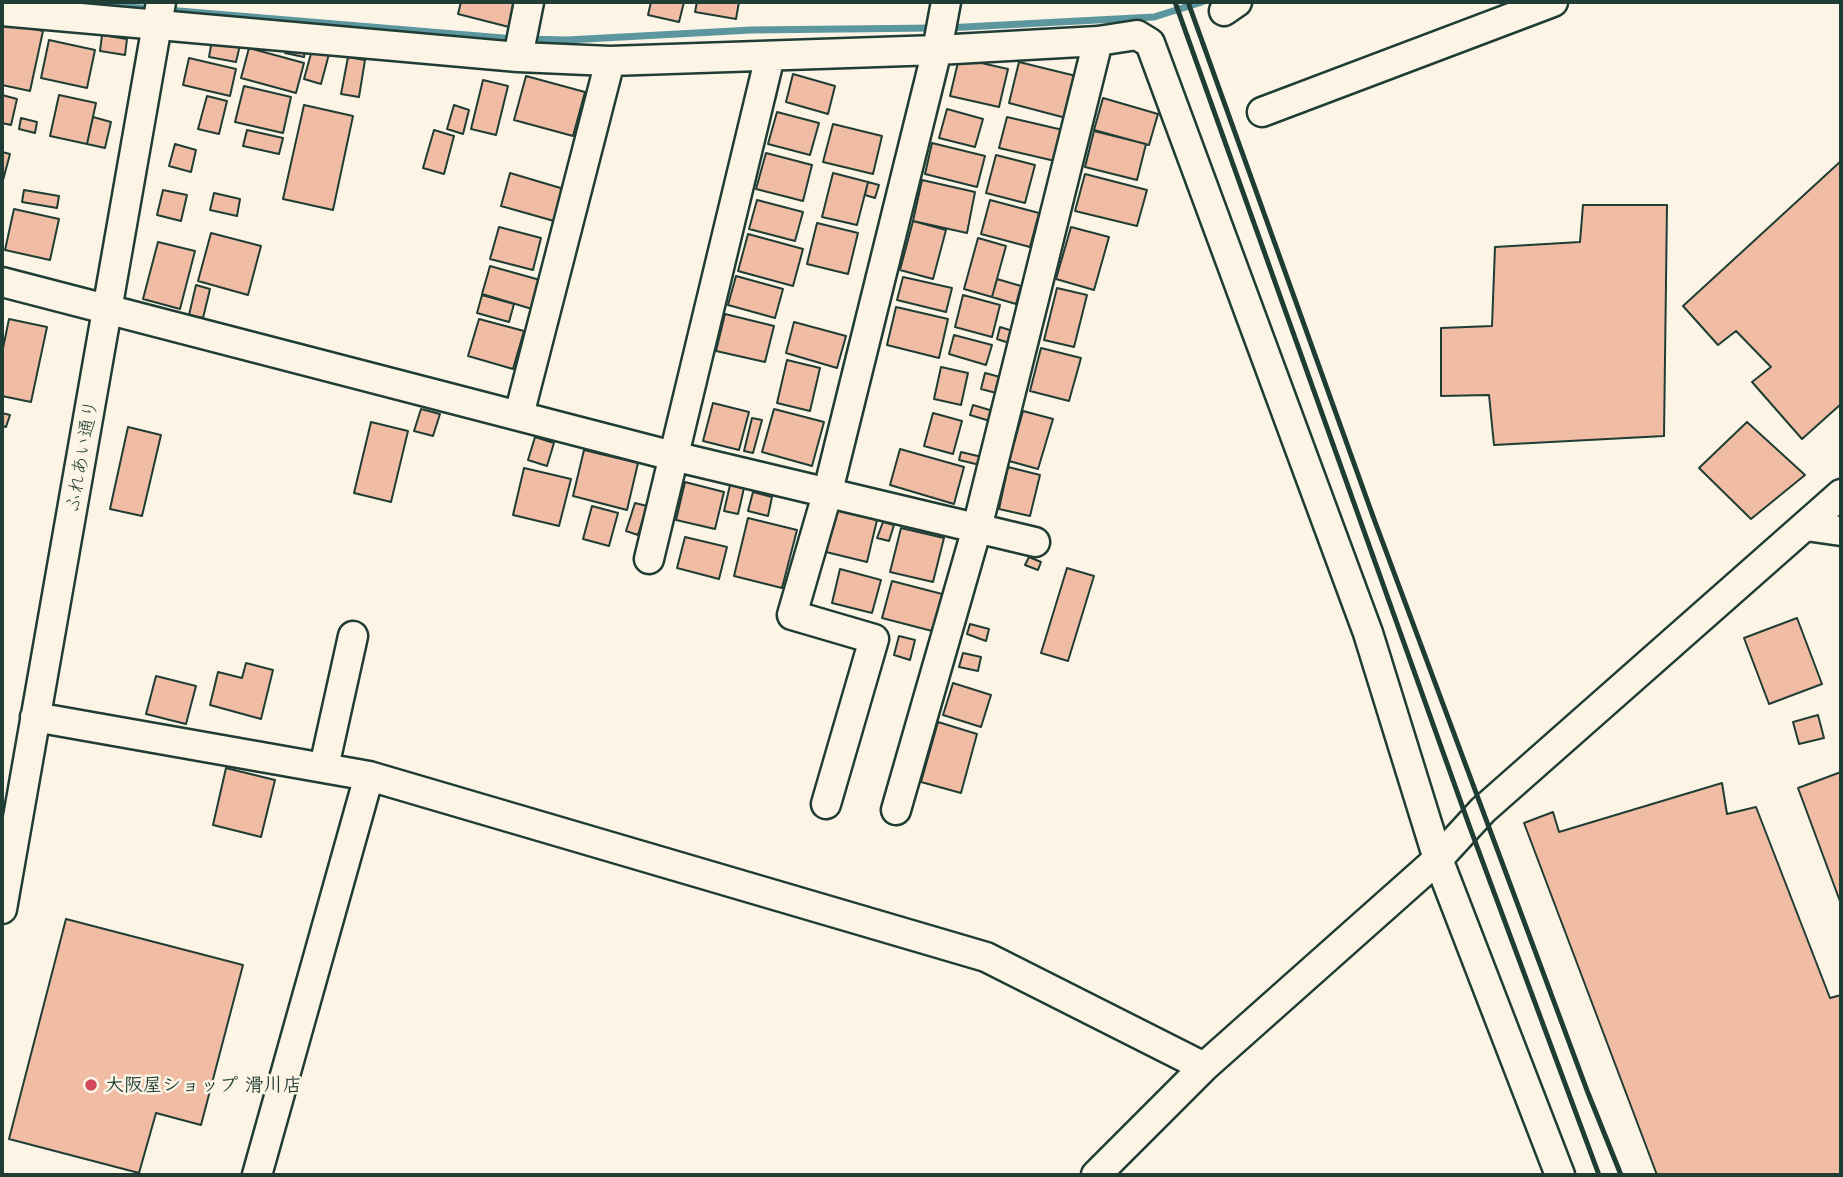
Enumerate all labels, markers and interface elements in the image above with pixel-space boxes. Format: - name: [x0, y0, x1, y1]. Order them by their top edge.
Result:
- street label: ふれあい通り: [61, 398, 103, 514]
- place label: 大阪屋ショップ 滑川店: [105, 1074, 302, 1096]
- marker: 大阪屋ショップ 滑川店: [83, 1077, 99, 1093]

